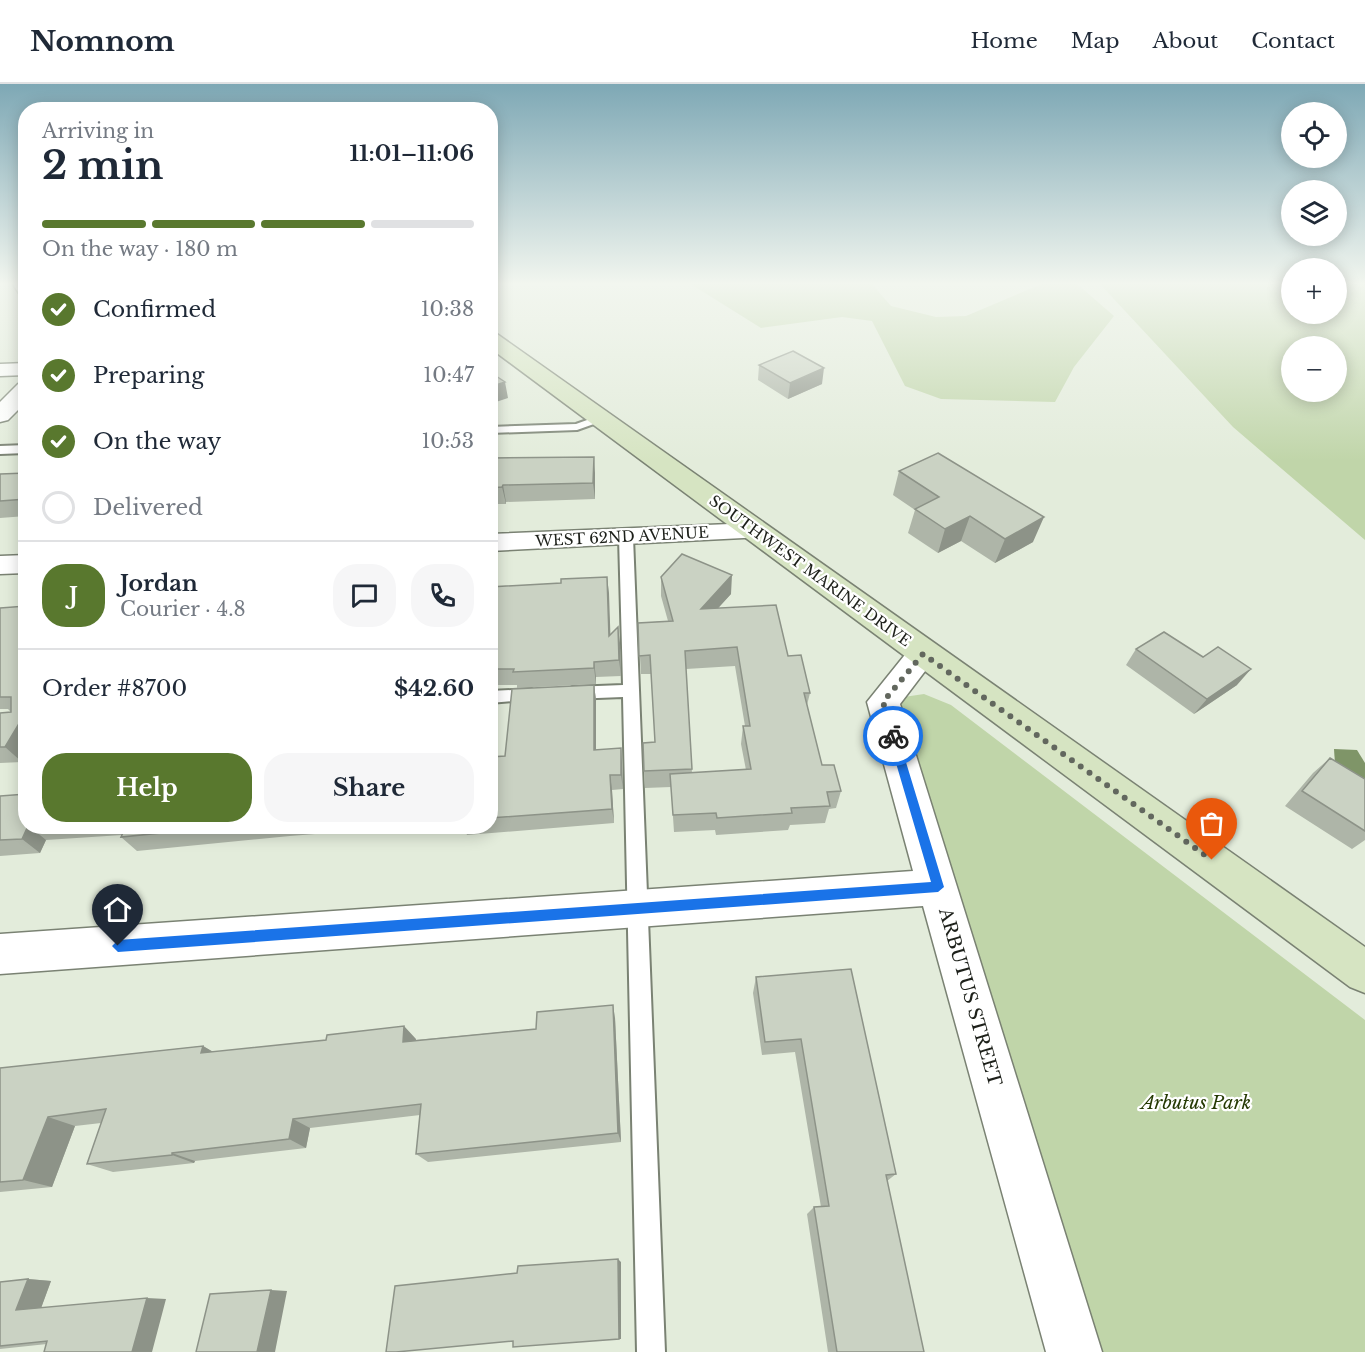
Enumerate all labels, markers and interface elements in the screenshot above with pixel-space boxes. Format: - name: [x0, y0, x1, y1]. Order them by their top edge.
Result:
- text: Nomnom: [30, 24, 175, 59]
- text: Home: [971, 28, 1038, 54]
- text: Map: [1071, 28, 1119, 54]
- text: About: [1152, 28, 1218, 54]
- text: Contact: [1251, 28, 1335, 54]
- map controls: [1281, 102, 1347, 402]
- button: locate: [1281, 102, 1347, 168]
- text: Arriving in: [42, 119, 154, 143]
- text: 11:01–11:06: [349, 140, 474, 167]
- text: 2 min: [42, 141, 163, 190]
- button: layers: [1281, 180, 1347, 246]
- text: On the way · 180 m: [42, 237, 238, 261]
- button: +: [1281, 258, 1347, 324]
- icon: check: [42, 293, 75, 326]
- text: Confirmed: [93, 296, 216, 323]
- text: 10:38: [421, 297, 474, 321]
- button: −: [1281, 336, 1347, 402]
- icon: check: [42, 359, 75, 392]
- text: Preparing: [93, 362, 204, 389]
- text: 10:47: [423, 363, 474, 387]
- icon: check: [42, 425, 75, 458]
- text: On the way: [93, 428, 221, 455]
- text: 10:53: [421, 429, 474, 453]
- street label: SOUTHWEST MARINE DRIVE: [706, 491, 915, 650]
- text: Delivered: [93, 494, 203, 521]
- street label: WEST 62ND AVENUE: [534, 522, 709, 551]
- button: chat: [333, 564, 396, 627]
- button: phone: [411, 564, 474, 627]
- text: Jordan: [120, 570, 198, 597]
- text: J: [69, 582, 78, 609]
- text: Courier · 4.8: [120, 597, 246, 621]
- text: Order #8700: [42, 675, 187, 702]
- text: $42.60: [394, 675, 474, 702]
- courier: [863, 706, 923, 766]
- icon: bike: [877, 720, 910, 753]
- button: Help: [42, 753, 252, 822]
- button: Share: [264, 753, 474, 822]
- pin: [1186, 798, 1237, 860]
- icon: bag: [1195, 807, 1228, 840]
- pin: [92, 884, 143, 946]
- icon: home: [101, 893, 134, 926]
- street label: ARBUTUS STREET: [934, 904, 1006, 1089]
- park label: Arbutus Park: [1139, 1092, 1251, 1114]

